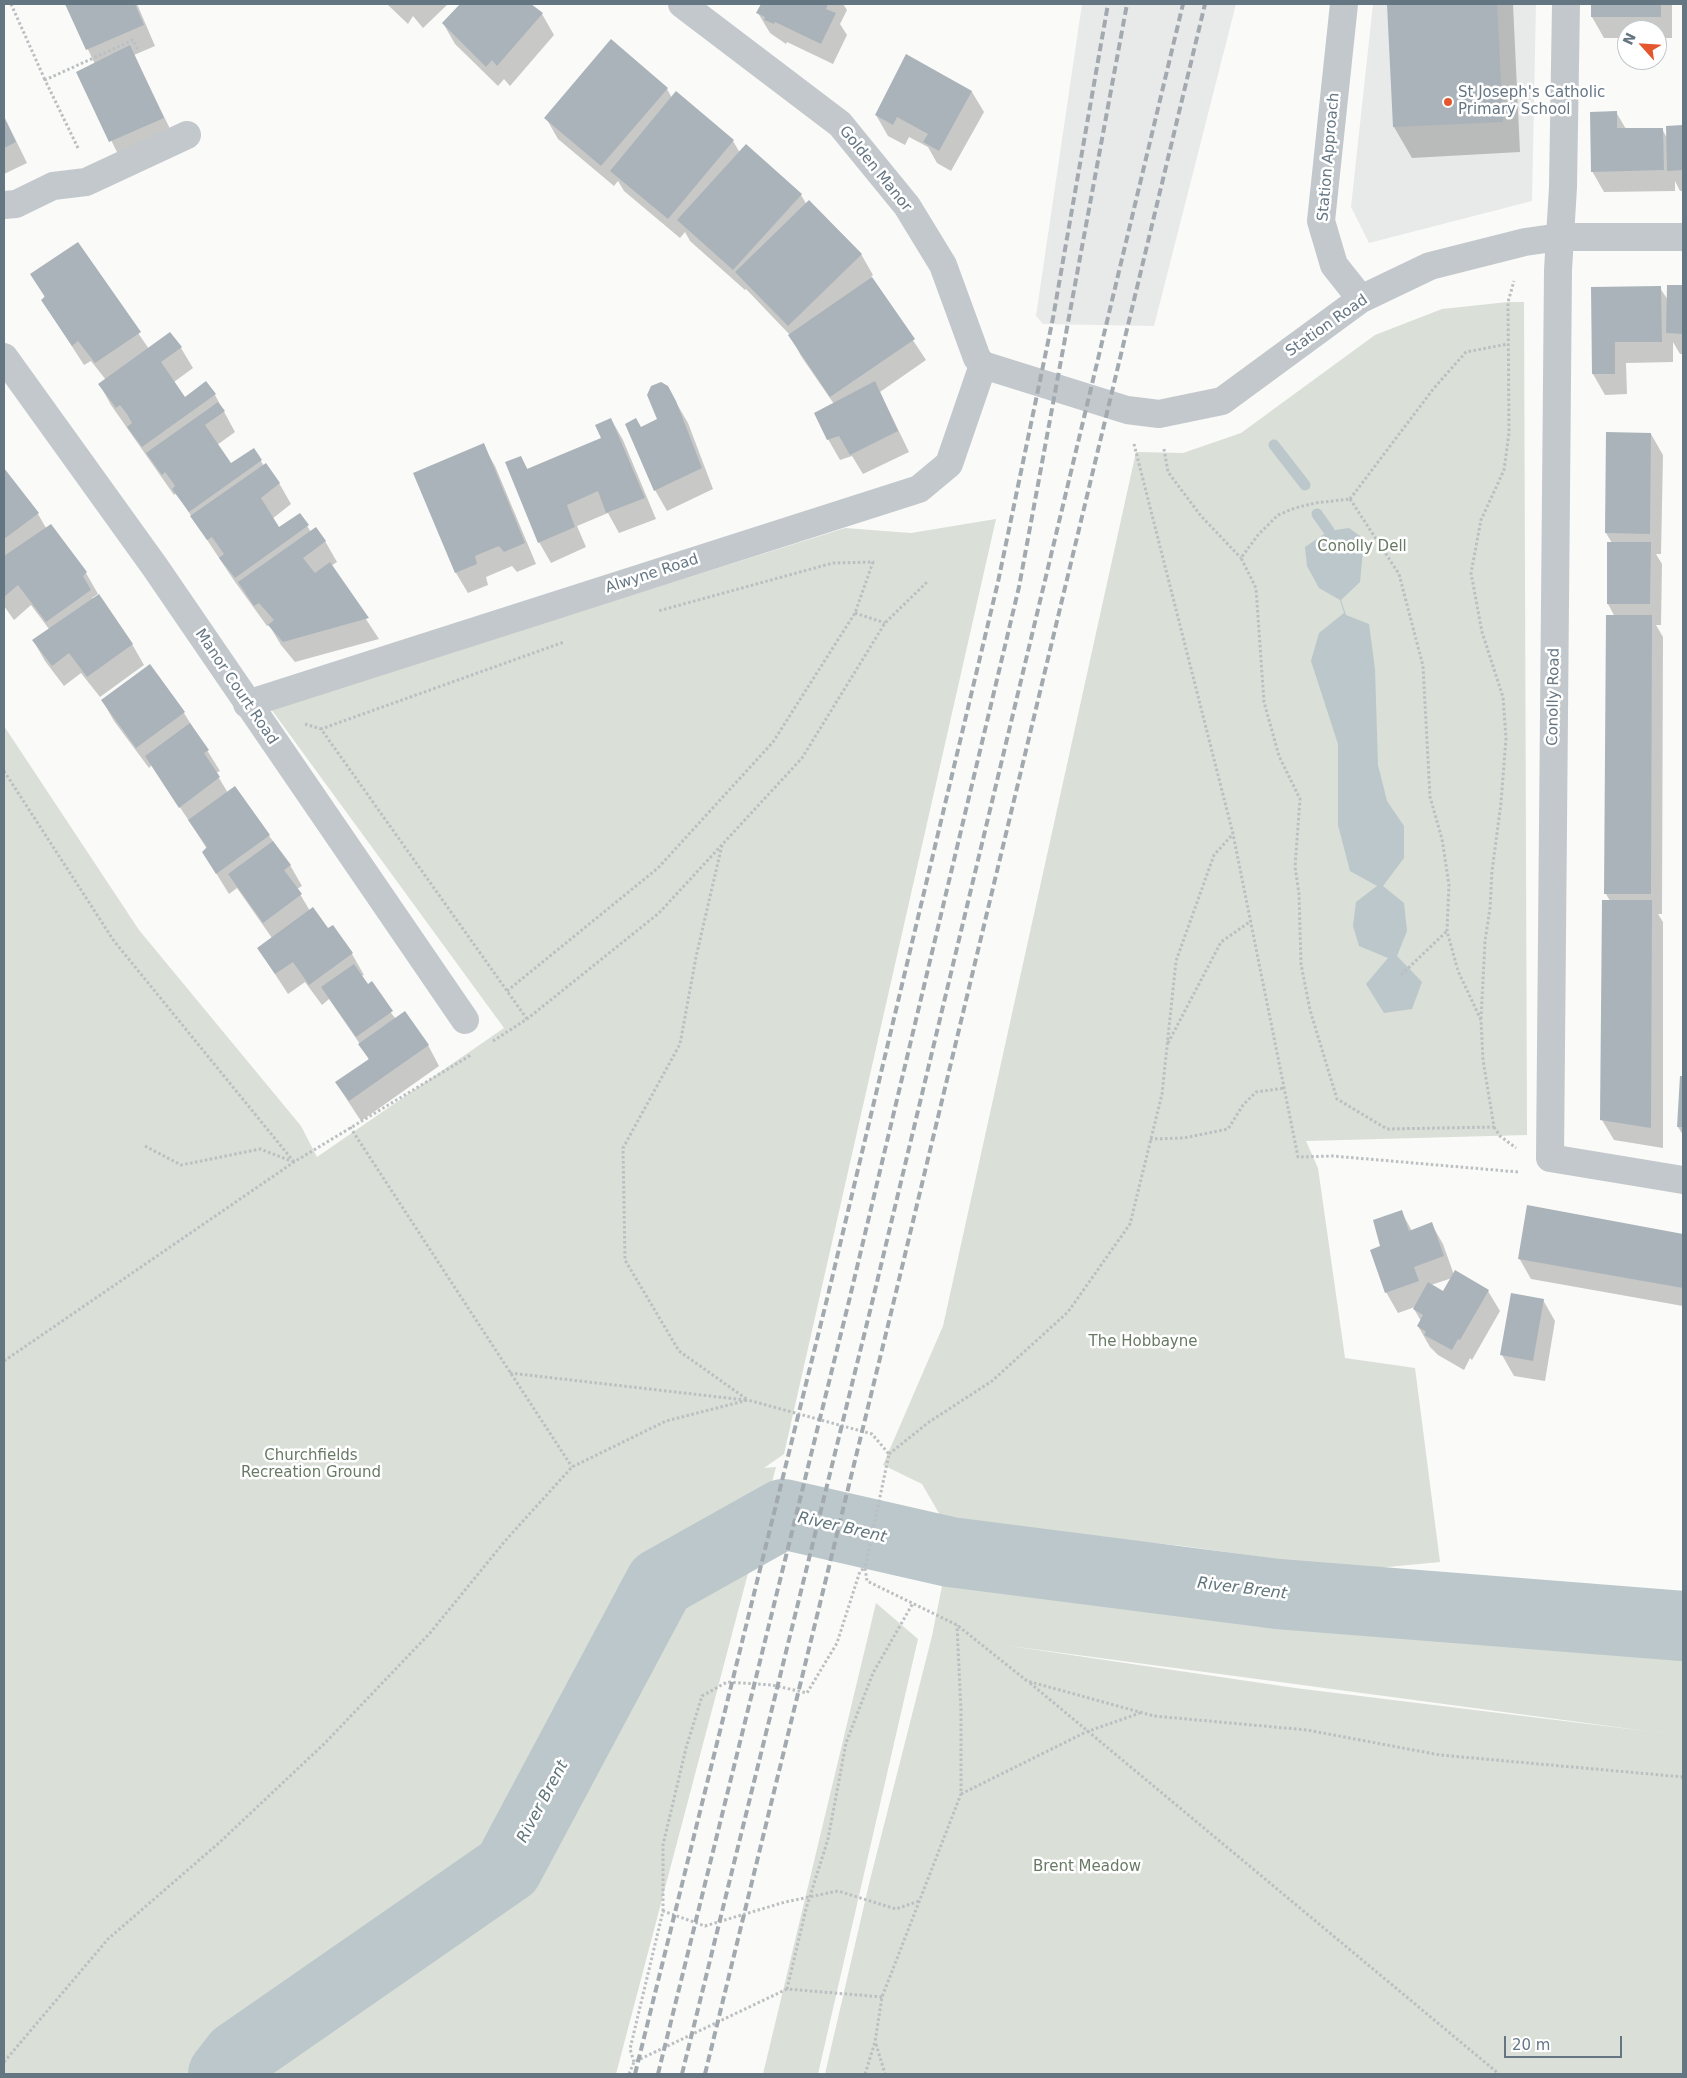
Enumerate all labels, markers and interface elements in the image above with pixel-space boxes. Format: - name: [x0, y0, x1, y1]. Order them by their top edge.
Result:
- north arrow: [1617, 20, 1667, 70]
- text: N: [1620, 30, 1639, 48]
- place label: St Joseph's Catholic Primary School: [1458, 84, 1605, 119]
- street label: Station Approach: [1314, 92, 1344, 222]
- marker: St Joseph's Catholic Primary School: [1442, 96, 1454, 108]
- street label: Golden Manor: [835, 123, 915, 215]
- street label: Station Road: [1283, 291, 1371, 361]
- park label: Conolly Dell: [1317, 538, 1407, 556]
- street label: Alwyne Road: [603, 550, 701, 598]
- street label: Manor Court Road: [191, 626, 281, 748]
- street label: Conolly Road: [1544, 648, 1564, 746]
- park label: The Hobbayne: [1089, 1333, 1197, 1351]
- park label: Churchfields Recreation Ground: [241, 1447, 381, 1482]
- water label: River Brent: [796, 1508, 888, 1548]
- water label: River Brent: [1196, 1574, 1288, 1604]
- water label: River Brent: [513, 1758, 573, 1846]
- park label: Brent Meadow: [1033, 1858, 1141, 1876]
- scale bar: [1507, 2026, 1624, 2058]
- text: 20 m: [1512, 2036, 1550, 2054]

